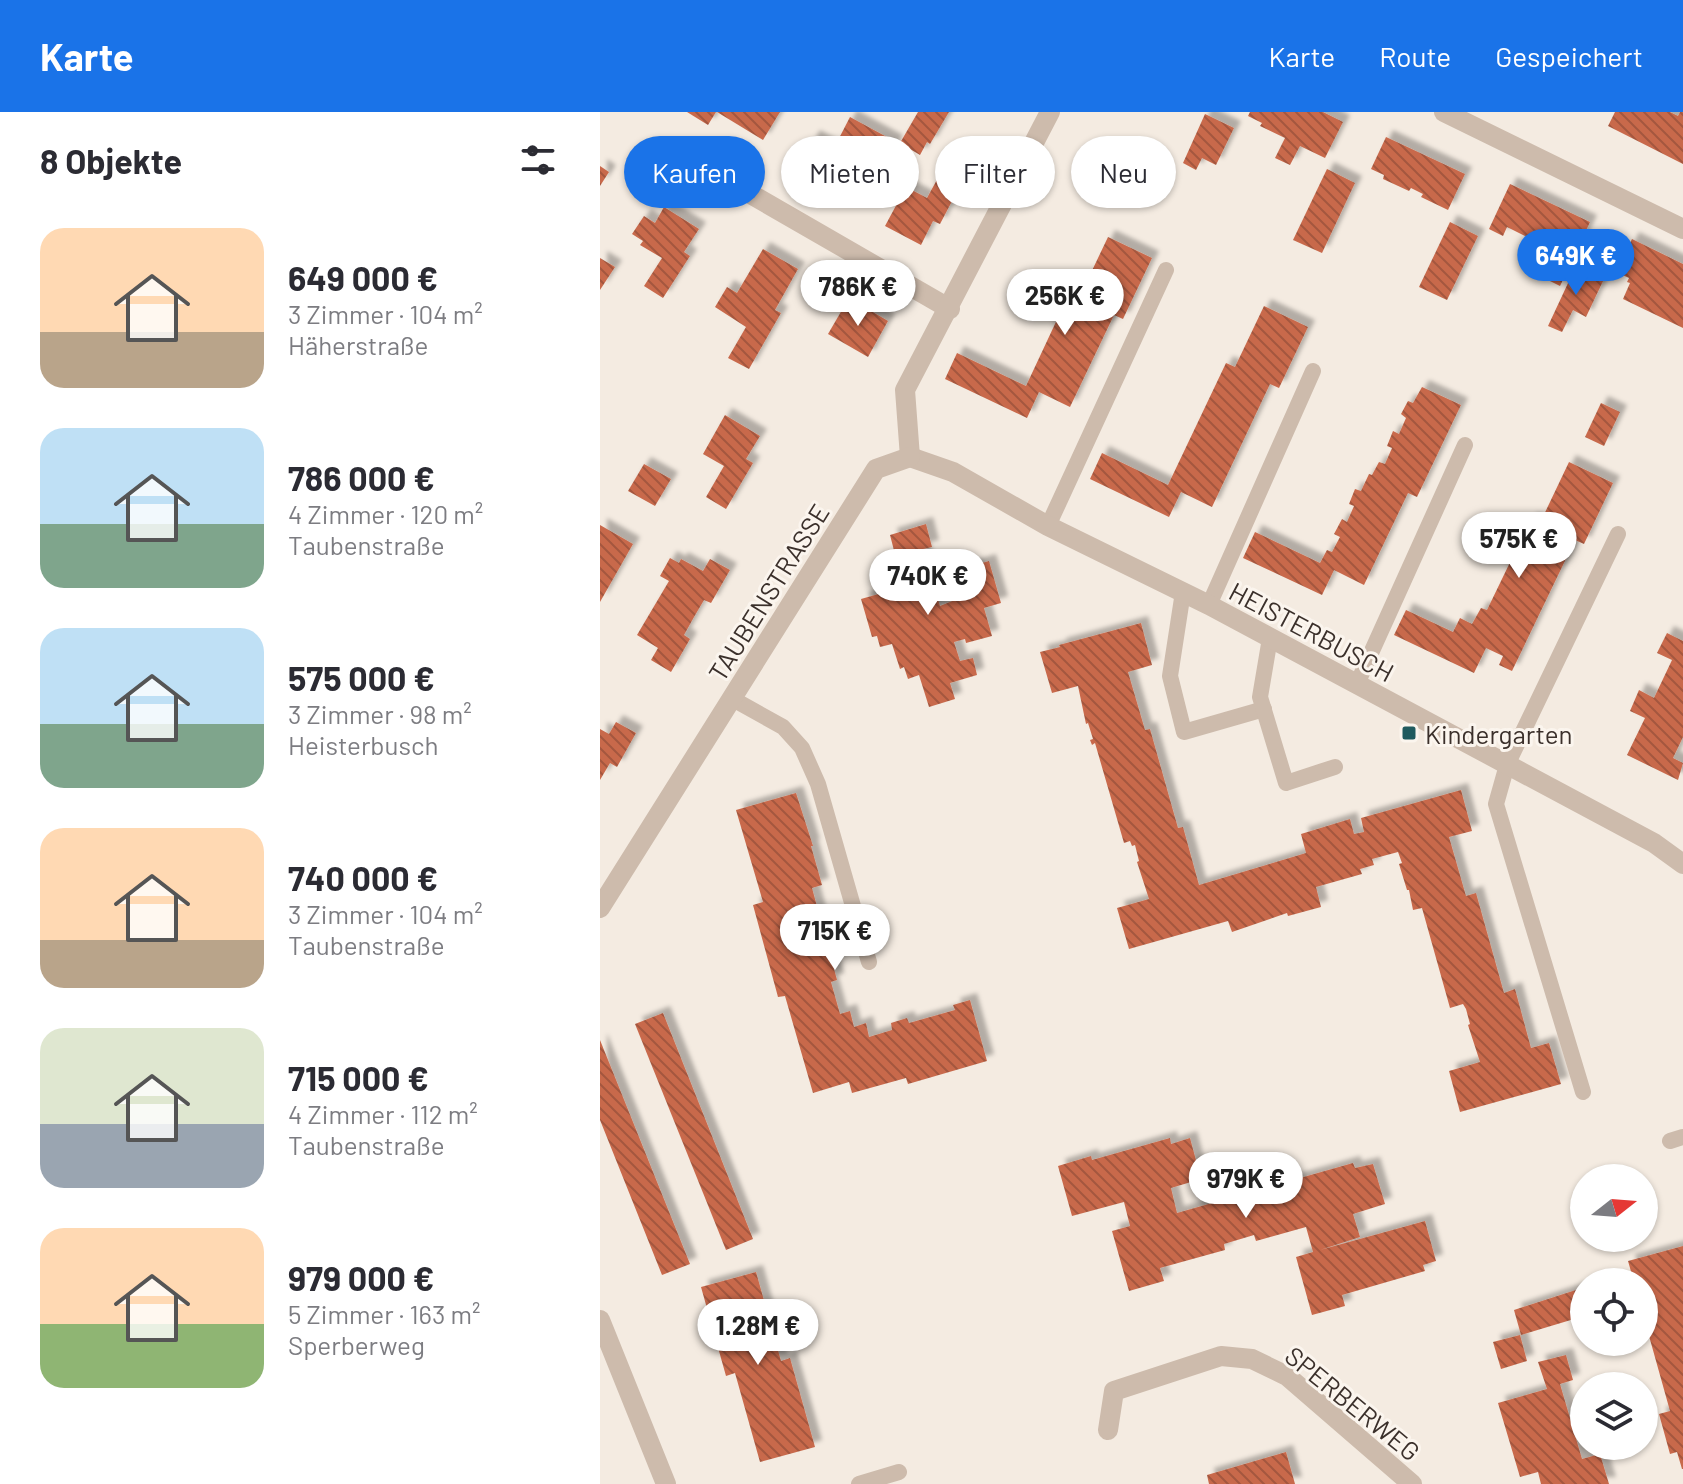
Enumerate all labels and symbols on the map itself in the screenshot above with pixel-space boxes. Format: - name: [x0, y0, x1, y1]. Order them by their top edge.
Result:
- pin: 649K €: [1511, 229, 1641, 297]
- pin: 786K €: [793, 260, 923, 328]
- pin: 256K €: [1000, 269, 1130, 337]
- street label: TAUBENSTRASSE: [701, 498, 835, 686]
- pin: 575K €: [1454, 512, 1584, 580]
- pin: 740K €: [863, 549, 993, 617]
- street label: HEISTERBUSCH: [1225, 575, 1399, 687]
- place label: Kindergarten: [1425, 718, 1573, 749]
- marker: Kindergarten: [1400, 724, 1418, 742]
- pin: 715K €: [770, 904, 900, 972]
- pin: 979K €: [1181, 1152, 1311, 1220]
- north arrow: [1570, 1164, 1658, 1252]
- pin: 1.28M €: [684, 1299, 832, 1367]
- street label: SPERBERWEG: [1279, 1339, 1427, 1467]

